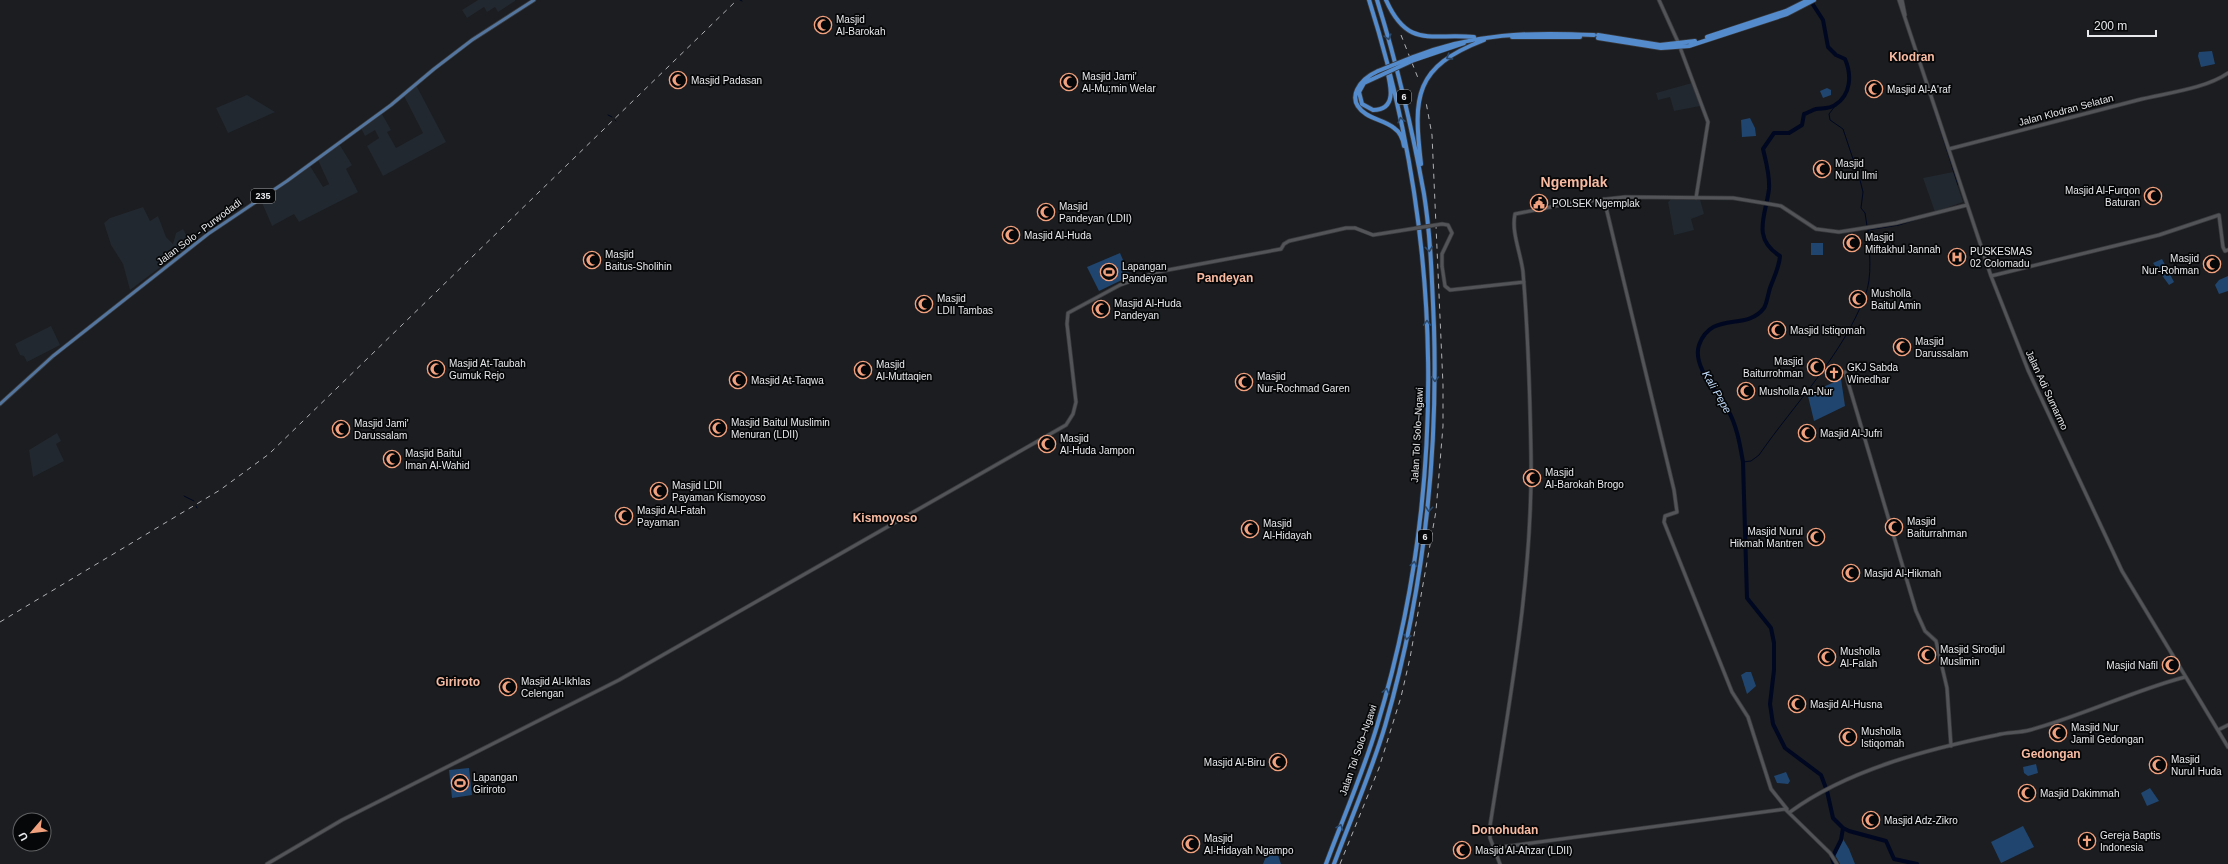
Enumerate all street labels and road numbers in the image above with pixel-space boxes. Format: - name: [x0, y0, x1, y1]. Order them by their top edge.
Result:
- road number: 6: [1397, 90, 1411, 104]
- street label: Jalan Klodran Selatan: [2017, 92, 2115, 128]
- road number: 235: [251, 189, 275, 203]
- street label: Jalan Solo - Purwodadi: [155, 197, 243, 267]
- street label: Jalan Adi Sumarmo: [2024, 348, 2070, 432]
- street label: Jalan Tol Solo–Ngawi: [1409, 387, 1425, 483]
- road number: 6: [1418, 530, 1432, 544]
- street label: Jalan Tol Solo–Ngawi: [1337, 703, 1379, 797]

